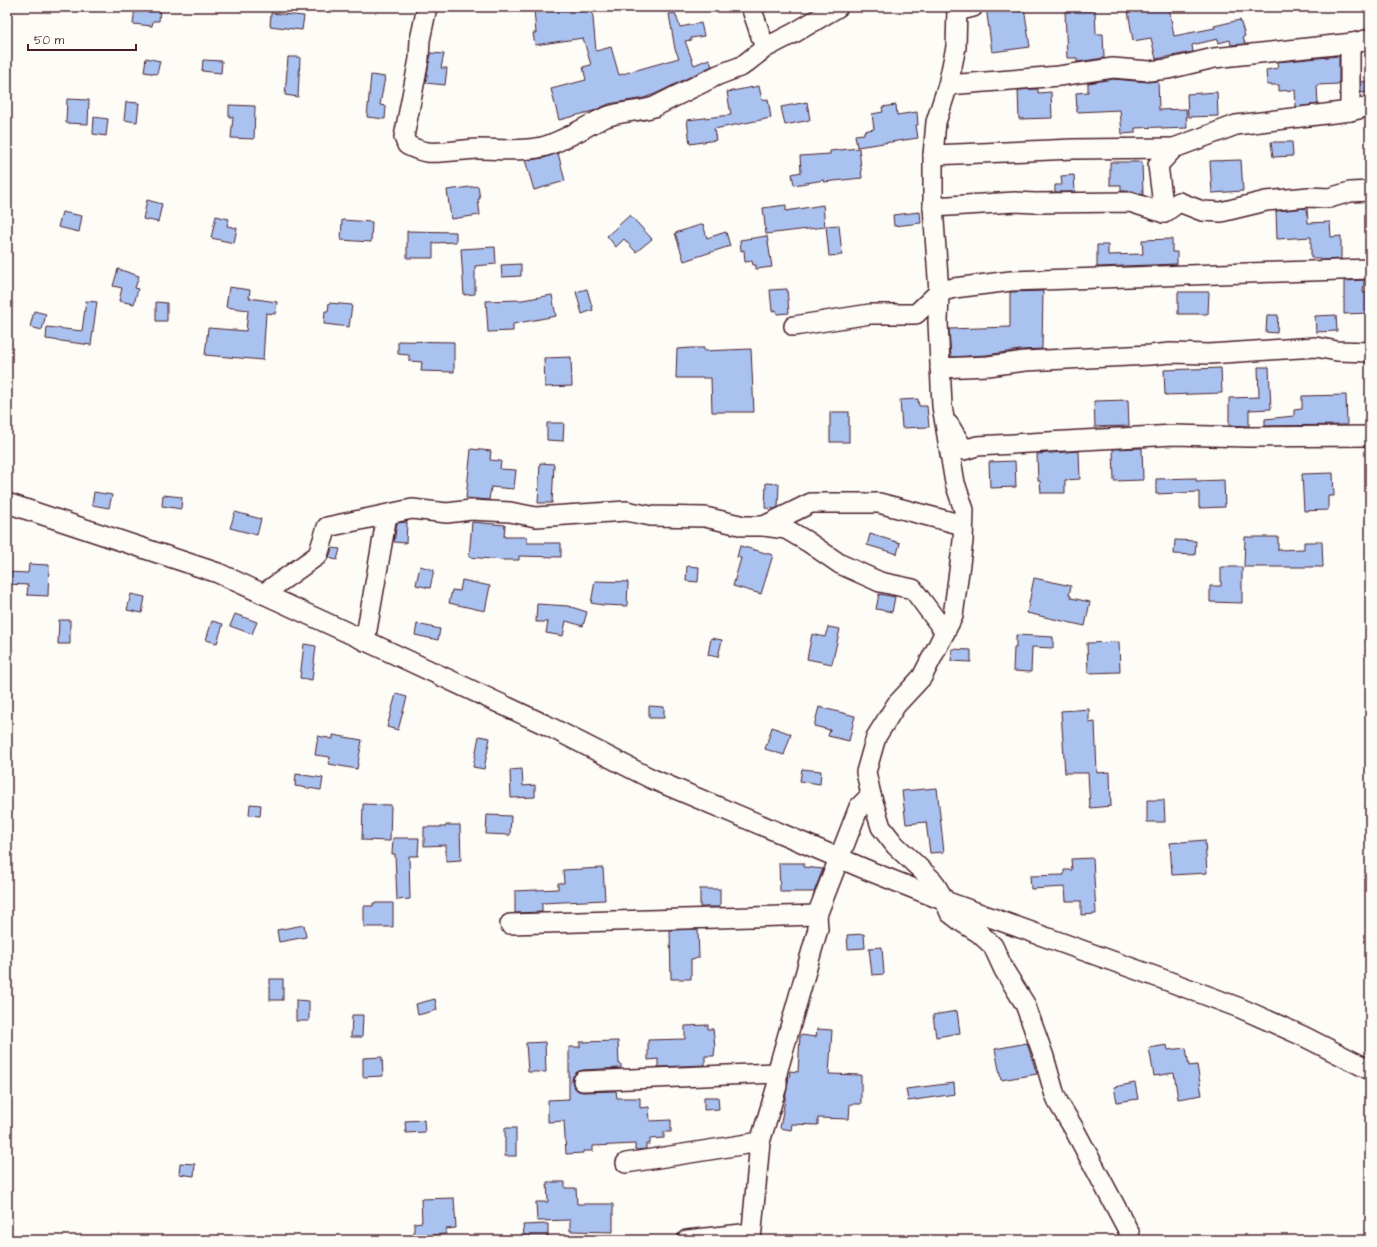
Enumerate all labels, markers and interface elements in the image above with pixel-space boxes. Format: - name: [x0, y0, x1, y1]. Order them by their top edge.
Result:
- scale bar: [28, 26, 136, 52]
- text: 50 m: [34, 32, 65, 49]

